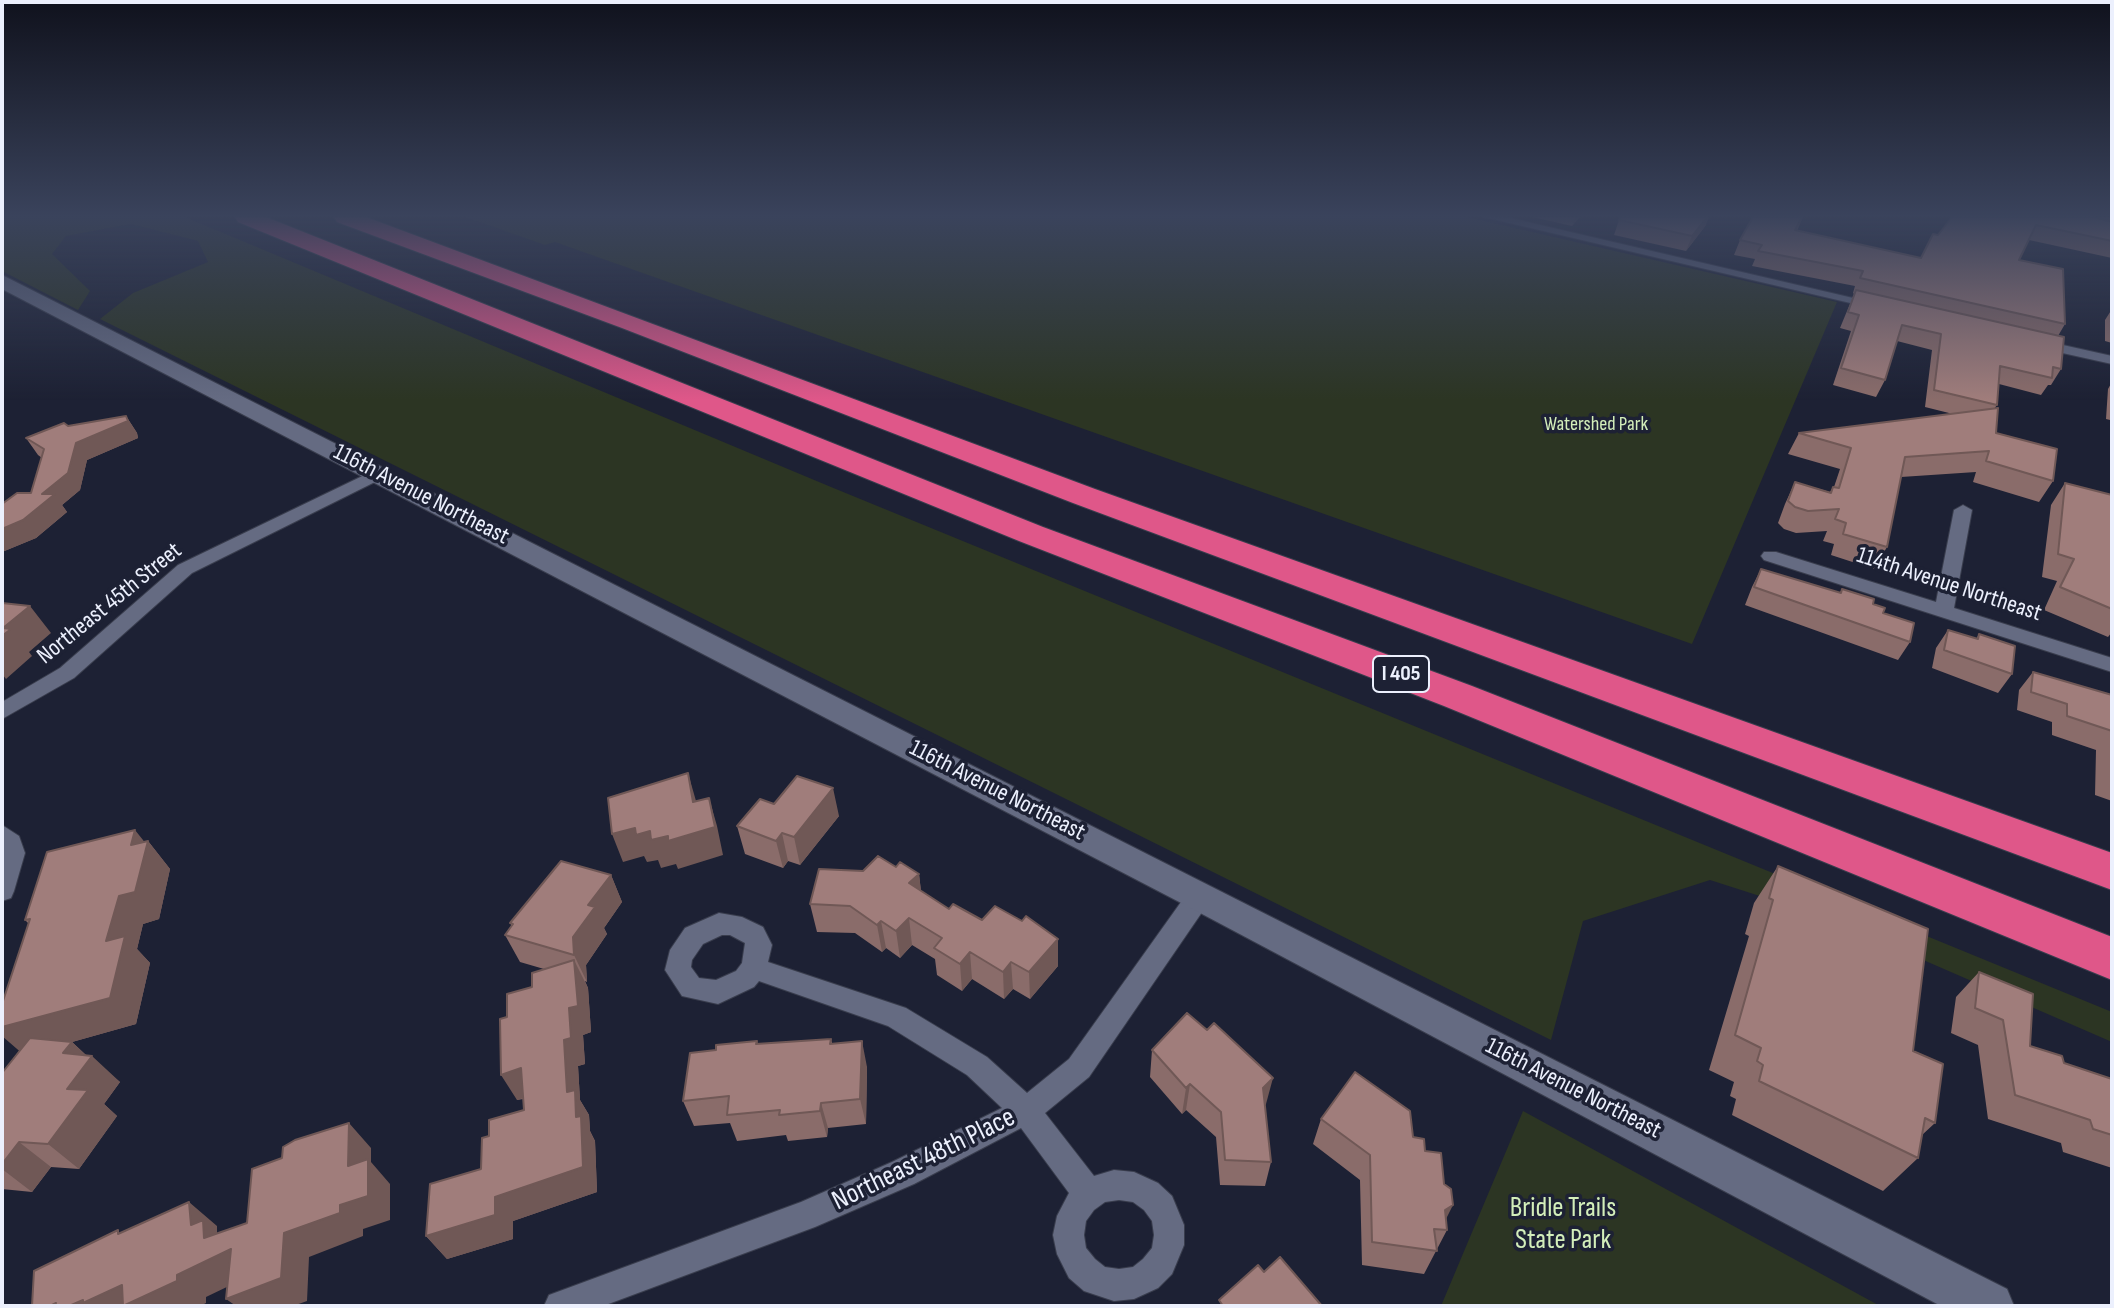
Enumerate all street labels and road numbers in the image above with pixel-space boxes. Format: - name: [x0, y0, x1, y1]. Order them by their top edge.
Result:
- street label: 116th Avenue Northeast: [328, 438, 514, 552]
- street label: Northeast 45th Street: [32, 537, 188, 671]
- street label: 114th Avenue Northeast: [1853, 542, 2045, 628]
- road number: I 405: [1373, 656, 1429, 692]
- street label: 116th Avenue Northeast: [904, 734, 1090, 848]
- street label: 116th Avenue Northeast: [1480, 1032, 1666, 1146]
- street label: Northeast 48th Place: [827, 1101, 1021, 1219]

